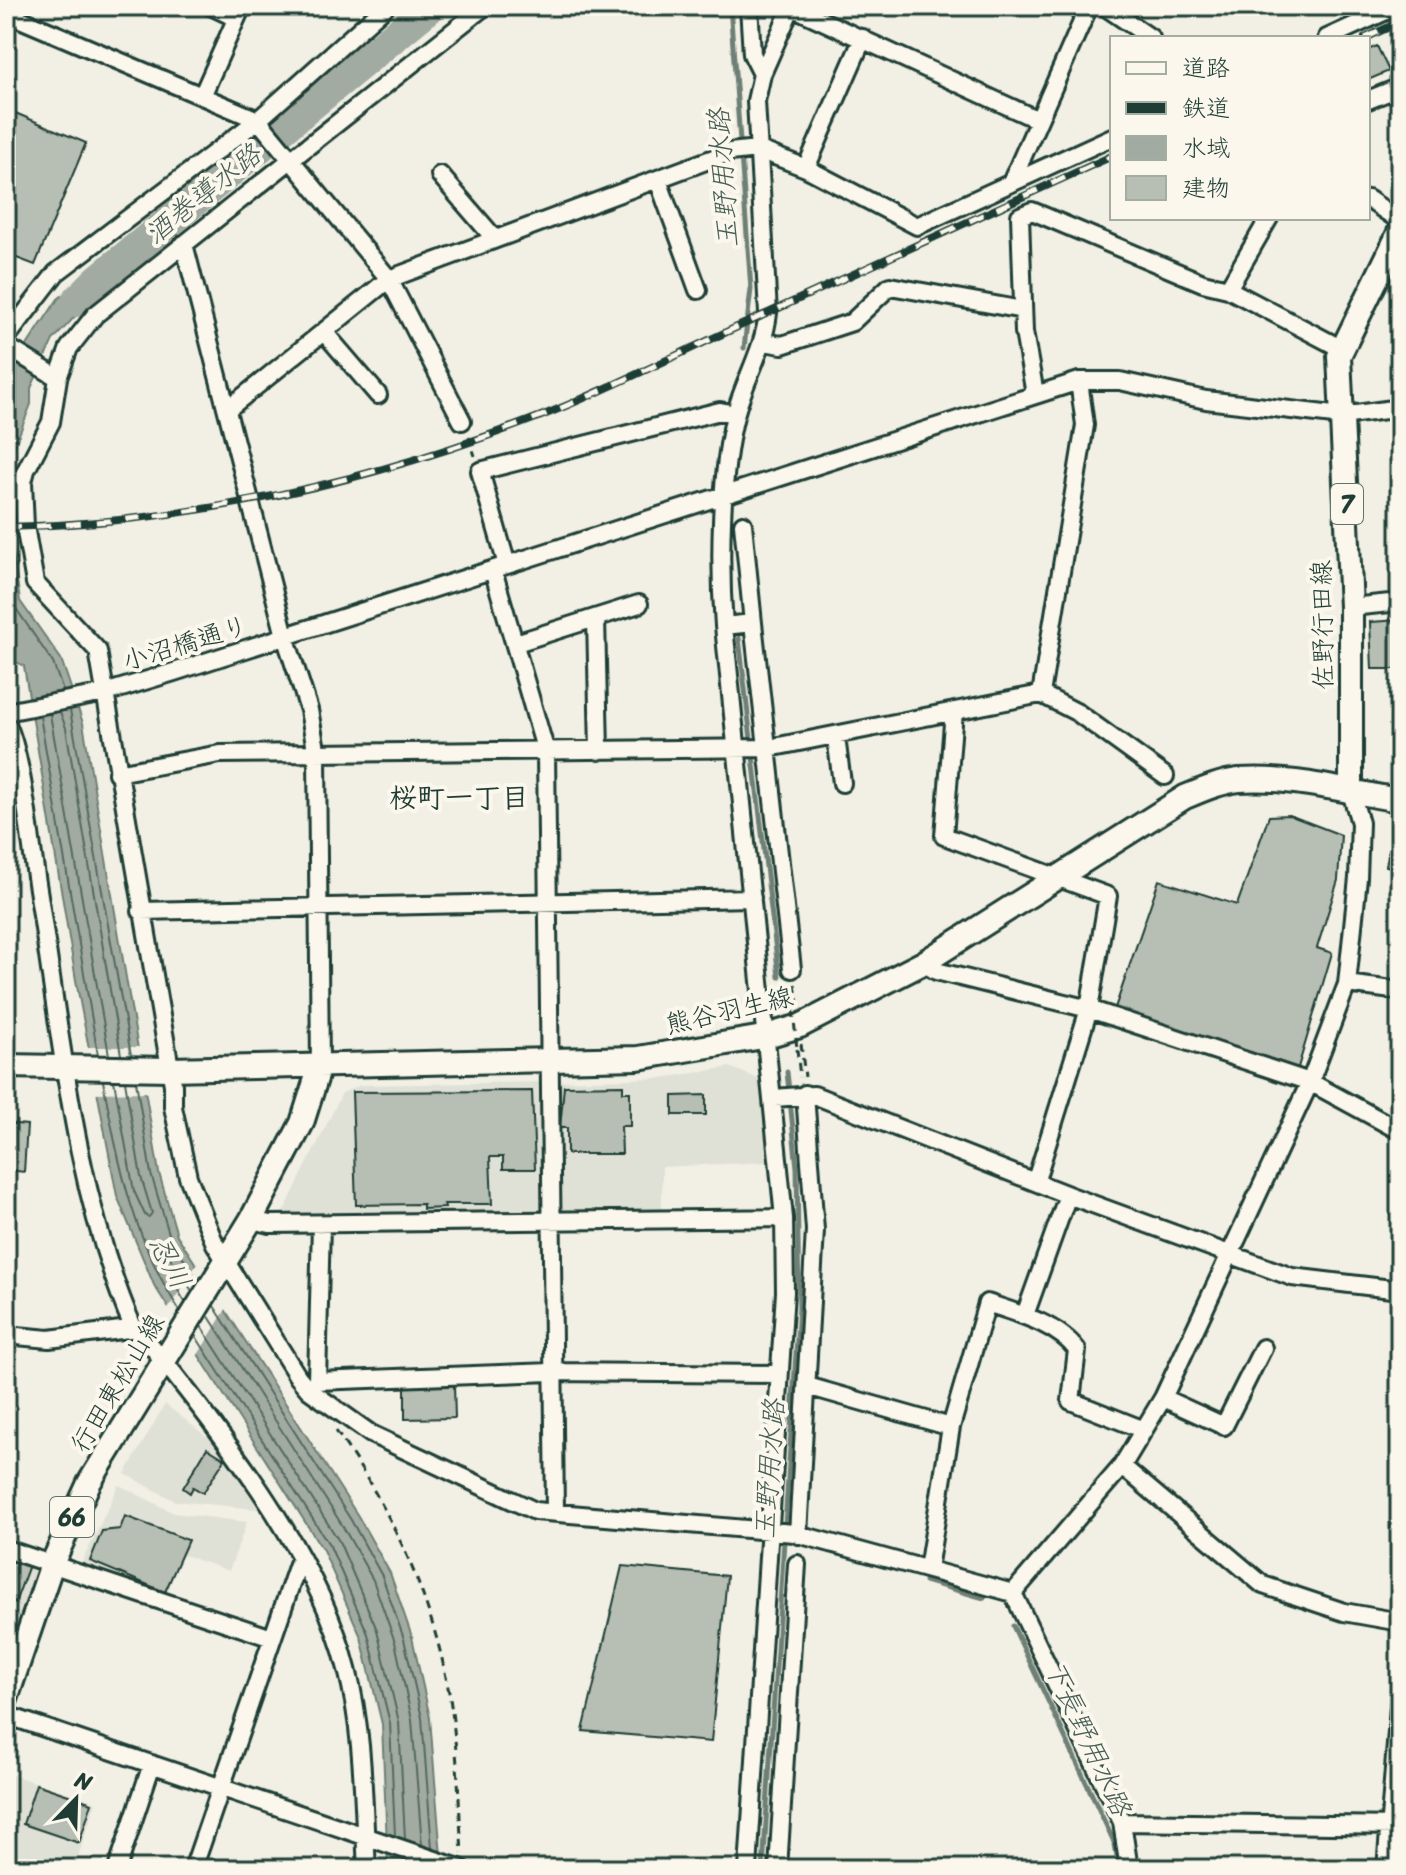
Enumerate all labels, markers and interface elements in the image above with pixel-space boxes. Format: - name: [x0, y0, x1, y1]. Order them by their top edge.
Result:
- legend: [1110, 36, 1370, 220]
- text: 道路: [1182, 47, 1230, 89]
- text: 鉄道: [1182, 87, 1230, 129]
- water label: 玉野用水路: [694, 104, 752, 250]
- text: 水域: [1182, 127, 1230, 169]
- water label: 酒巻導水路: [133, 130, 274, 257]
- text: 建物: [1182, 167, 1230, 209]
- road number: 7: [1331, 484, 1363, 524]
- street label: 佐野行田線: [1298, 560, 1346, 690]
- street label: 小沼橋通り: [116, 602, 254, 684]
- district label: 桜町一丁目: [389, 773, 529, 822]
- street label: 熊谷羽生線: [660, 973, 798, 1047]
- water label: 忍川: [135, 1226, 205, 1298]
- street label: 行田東松山線: [57, 1304, 177, 1462]
- water label: 玉野用水路: [740, 1395, 798, 1541]
- road number: 66: [50, 1497, 94, 1537]
- water label: 下長野用水路: [1030, 1652, 1147, 1826]
- north arrow: [36, 1759, 116, 1839]
- text: N: [68, 1760, 99, 1802]

